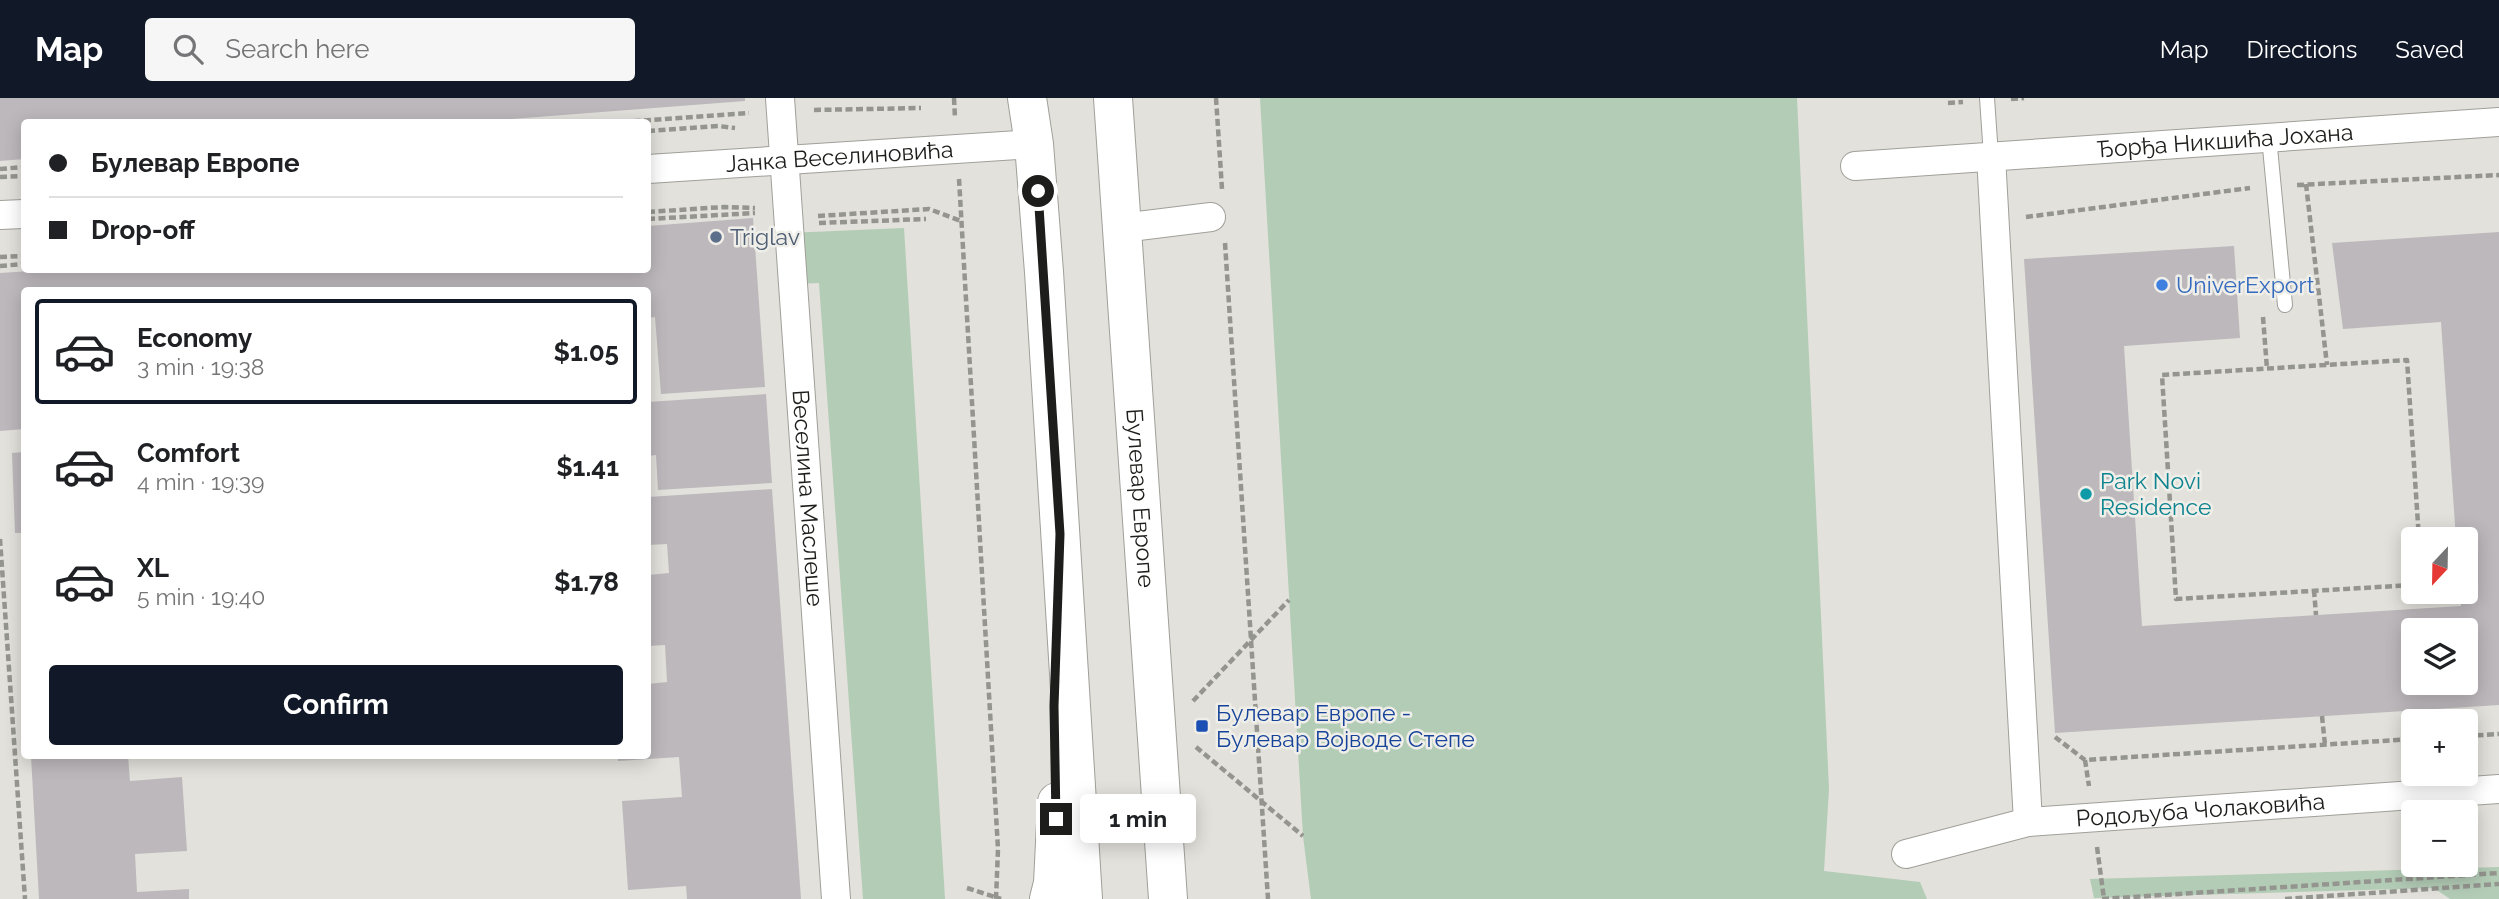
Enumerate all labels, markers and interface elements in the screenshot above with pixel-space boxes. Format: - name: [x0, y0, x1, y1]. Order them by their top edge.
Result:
- search box: [145, 18, 635, 81]
- text: Map: [35, 30, 103, 69]
- icon: search: [169, 30, 207, 68]
- text: Search here: [225, 34, 370, 64]
- text: Map: [2160, 35, 2209, 64]
- text: Directions: [2247, 35, 2357, 64]
- text: Saved: [2395, 35, 2464, 64]
- street label: Ђорђа Никшића Јохана: [2096, 118, 2354, 162]
- street label: Јанка Веселиновића: [725, 135, 954, 177]
- text: Булевар Европе: [91, 148, 300, 178]
- route start: [1022, 175, 1054, 207]
- text: Drop-off: [91, 215, 195, 245]
- place label: Triglav: [730, 223, 800, 250]
- marker: Triglav: [708, 229, 724, 245]
- place label: UniverExport: [2176, 271, 2315, 298]
- marker: UniverExport: [2154, 277, 2170, 293]
- icon: car: [53, 320, 116, 383]
- text: Economy: [137, 323, 252, 353]
- text: $1.05: [553, 337, 619, 367]
- text: 3 min · 19:38: [137, 353, 264, 380]
- street label: Веселина Маслеше: [787, 389, 830, 607]
- street label: Булевар Европе: [1121, 407, 1161, 589]
- icon: car: [53, 435, 116, 498]
- text: Comfort: [137, 438, 240, 468]
- text: $1.41: [556, 452, 619, 482]
- place label: Park Novi Residence: [2100, 467, 2212, 520]
- text: 4 min · 19:39: [137, 468, 264, 495]
- marker: Park Novi Residence: [2078, 486, 2094, 502]
- north arrow: [2401, 527, 2478, 604]
- map controls: [2401, 527, 2478, 877]
- icon: car: [53, 550, 116, 613]
- text: XL: [137, 553, 169, 583]
- text: $1.78: [554, 567, 619, 597]
- text: 5 min · 19:40: [137, 583, 265, 610]
- button: layers: [2401, 618, 2478, 695]
- button: Confirm: [49, 665, 623, 745]
- place label: Булевар Европе - Булевар Војводе Степе: [1216, 699, 1475, 752]
- button: +: [2401, 709, 2478, 786]
- marker: Булевар Европе - Булевар Војводе Степе: [1194, 718, 1210, 734]
- street label: Родољуба Чолаковића: [2075, 787, 2326, 832]
- callout: 1 min: [1080, 794, 1196, 844]
- button: −: [2401, 800, 2478, 877]
- route end: [1040, 803, 1072, 835]
- text: 1 min: [1109, 805, 1167, 832]

